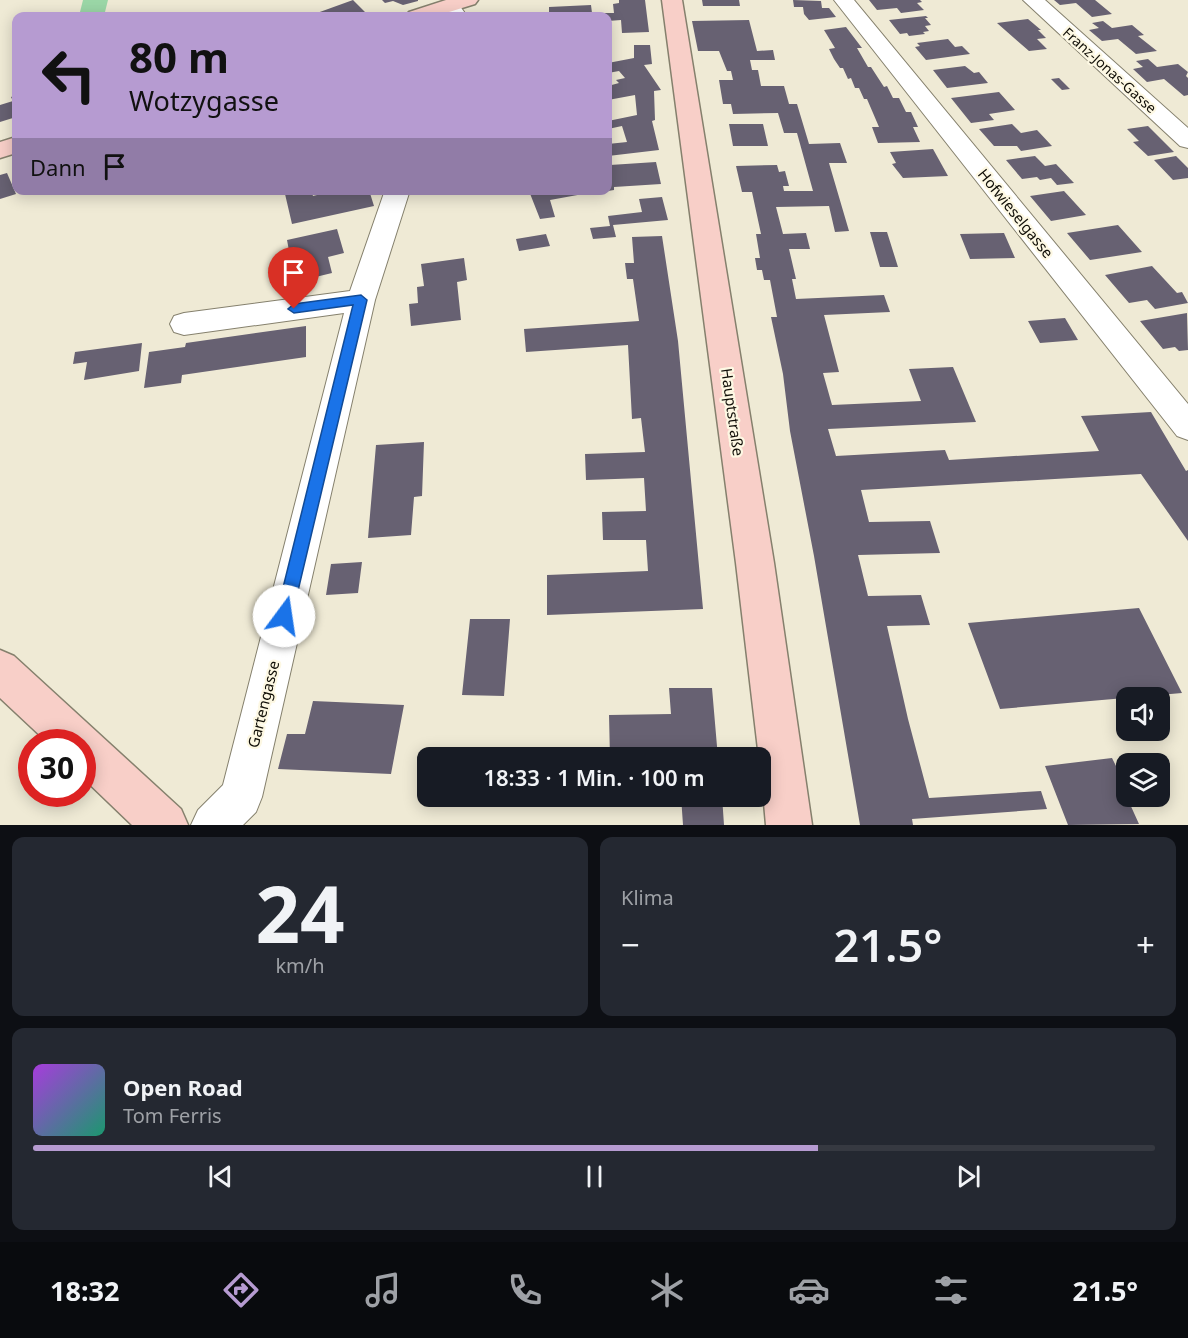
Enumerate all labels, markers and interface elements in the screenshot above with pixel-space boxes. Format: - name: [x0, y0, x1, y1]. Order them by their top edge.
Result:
- street label: Franz-Jonas-Gasse: [1059, 23, 1161, 117]
- text: 80 m: [129, 28, 229, 85]
- icon: left: [30, 36, 108, 114]
- text: Wotzygasse: [129, 82, 279, 119]
- icon: arrive: [98, 150, 131, 183]
- text: Dann: [30, 152, 86, 182]
- street label: Hofwieselgasse: [974, 164, 1058, 262]
- pin: [268, 247, 319, 309]
- icon: arrive: [277, 256, 310, 289]
- street label: Hauptstraße: [717, 367, 749, 457]
- position arrow: [252, 584, 316, 648]
- street label: Gartengasse: [243, 658, 283, 750]
- map controls: [1116, 687, 1170, 807]
- button: sound: [1116, 687, 1170, 741]
- speed limit sign: 30: [18, 729, 96, 807]
- button: layers: [1116, 753, 1170, 807]
- text: 18:33 · 1 Min. · 100 m: [483, 762, 705, 792]
- text: 24: [255, 860, 345, 966]
- text: Klima: [621, 884, 674, 911]
- text: 21.5°: [834, 914, 942, 975]
- text: −: [621, 922, 640, 967]
- text: +: [1136, 922, 1155, 967]
- text: km/h: [275, 952, 325, 979]
- text: Open Road: [123, 1072, 243, 1102]
- text: Tom Ferris: [123, 1102, 222, 1129]
- icon: previous: [204, 1160, 237, 1193]
- icon: pause: [578, 1160, 611, 1193]
- icon: next: [952, 1160, 985, 1193]
- icon: directions: [220, 1269, 262, 1311]
- icon: music: [362, 1269, 404, 1311]
- icon: phone: [504, 1269, 546, 1311]
- icon: climate: [646, 1269, 688, 1311]
- icon: car: [788, 1269, 830, 1311]
- icon: filters: [930, 1269, 972, 1311]
- text: 18:32: [50, 1272, 119, 1309]
- text: 21.5°: [1073, 1272, 1138, 1309]

